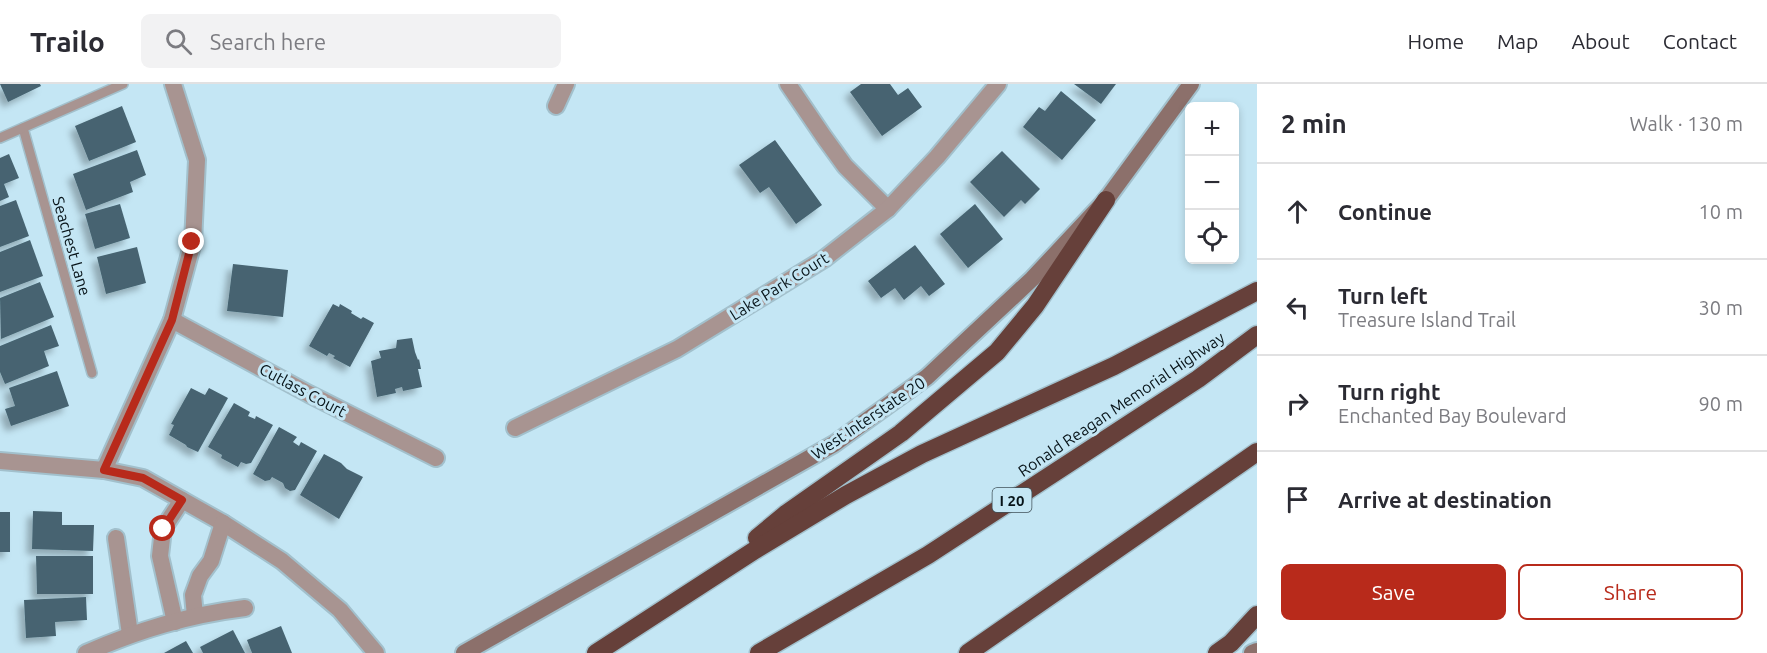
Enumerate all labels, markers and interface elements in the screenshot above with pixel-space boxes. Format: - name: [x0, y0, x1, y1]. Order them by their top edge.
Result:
- search box: [141, 14, 561, 68]
- icon: search: [162, 25, 195, 58]
- text: Trailo: [30, 26, 105, 57]
- text: Search here: [210, 29, 326, 54]
- text: Home: [1407, 29, 1464, 53]
- text: Map: [1497, 29, 1538, 53]
- text: About: [1571, 29, 1630, 53]
- text: Contact: [1663, 29, 1737, 53]
- map controls: [1185, 102, 1239, 264]
- button: +: [1185, 102, 1239, 156]
- text: 2 min: [1281, 109, 1347, 138]
- text: Walk · 130 m: [1630, 112, 1743, 135]
- button: −: [1185, 156, 1239, 210]
- street label: Seachest Lane: [49, 194, 95, 298]
- icon: ahead: [1281, 195, 1314, 228]
- text: Continue: [1338, 199, 1432, 224]
- text: 10 m: [1699, 200, 1743, 223]
- button: locate: [1185, 210, 1239, 264]
- route end: [178, 228, 204, 254]
- street label: Lake Park Court: [726, 248, 832, 324]
- text: Turn left: [1338, 283, 1428, 308]
- icon: left: [1281, 291, 1314, 324]
- text: 30 m: [1699, 296, 1743, 319]
- text: Treasure Island Trail: [1338, 308, 1516, 331]
- street label: Ronald Reagan Memorial Highway: [1015, 328, 1228, 480]
- street label: Cutlass Court: [257, 360, 350, 421]
- street label: West Interstate 20: [808, 373, 928, 463]
- text: Turn right: [1338, 379, 1440, 404]
- icon: right: [1281, 387, 1314, 420]
- text: 90 m: [1699, 392, 1743, 415]
- text: Enchanted Bay Boulevard: [1338, 404, 1567, 427]
- icon: arrive: [1281, 483, 1314, 516]
- text: Arrive at destination: [1338, 487, 1552, 512]
- road number: I 20: [992, 488, 1032, 512]
- route start: [149, 515, 175, 541]
- button: Save: [1281, 564, 1506, 620]
- button: Share: [1518, 564, 1743, 620]

